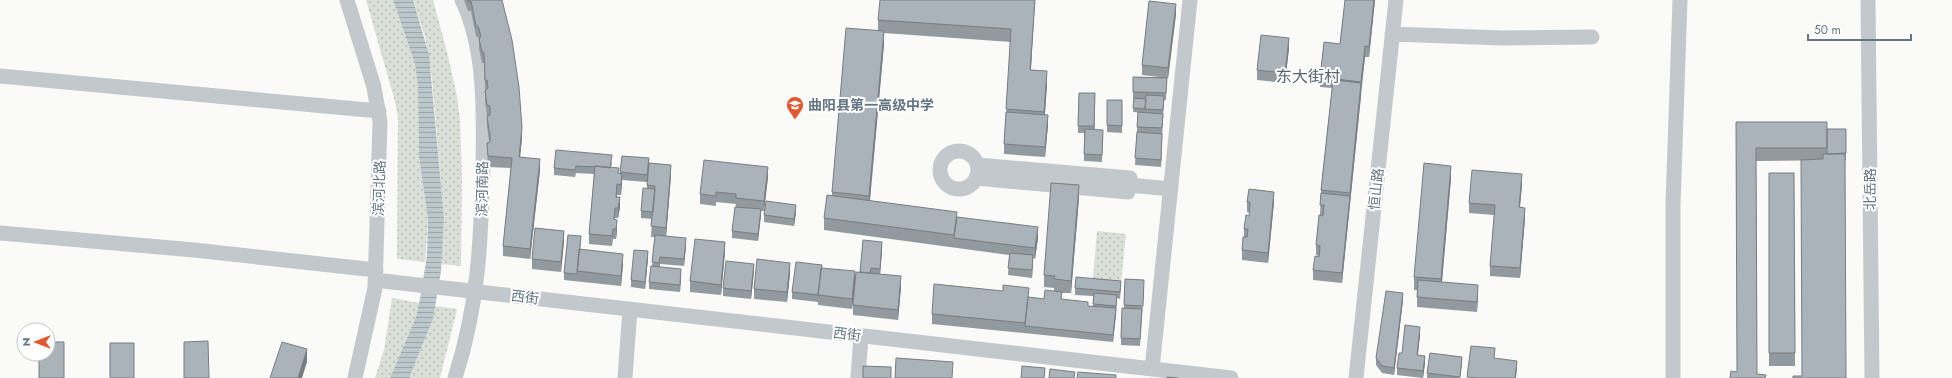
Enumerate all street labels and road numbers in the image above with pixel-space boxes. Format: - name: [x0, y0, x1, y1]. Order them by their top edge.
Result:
- street label: 滨河北路: [368, 160, 390, 216]
- street label: 滨河南路: [472, 161, 492, 217]
- street label: 恒山路: [1364, 167, 1388, 211]
- street label: 北岳路: [1860, 168, 1880, 210]
- street label: 西街: [510, 285, 540, 309]
- street label: 西街: [832, 322, 862, 346]

